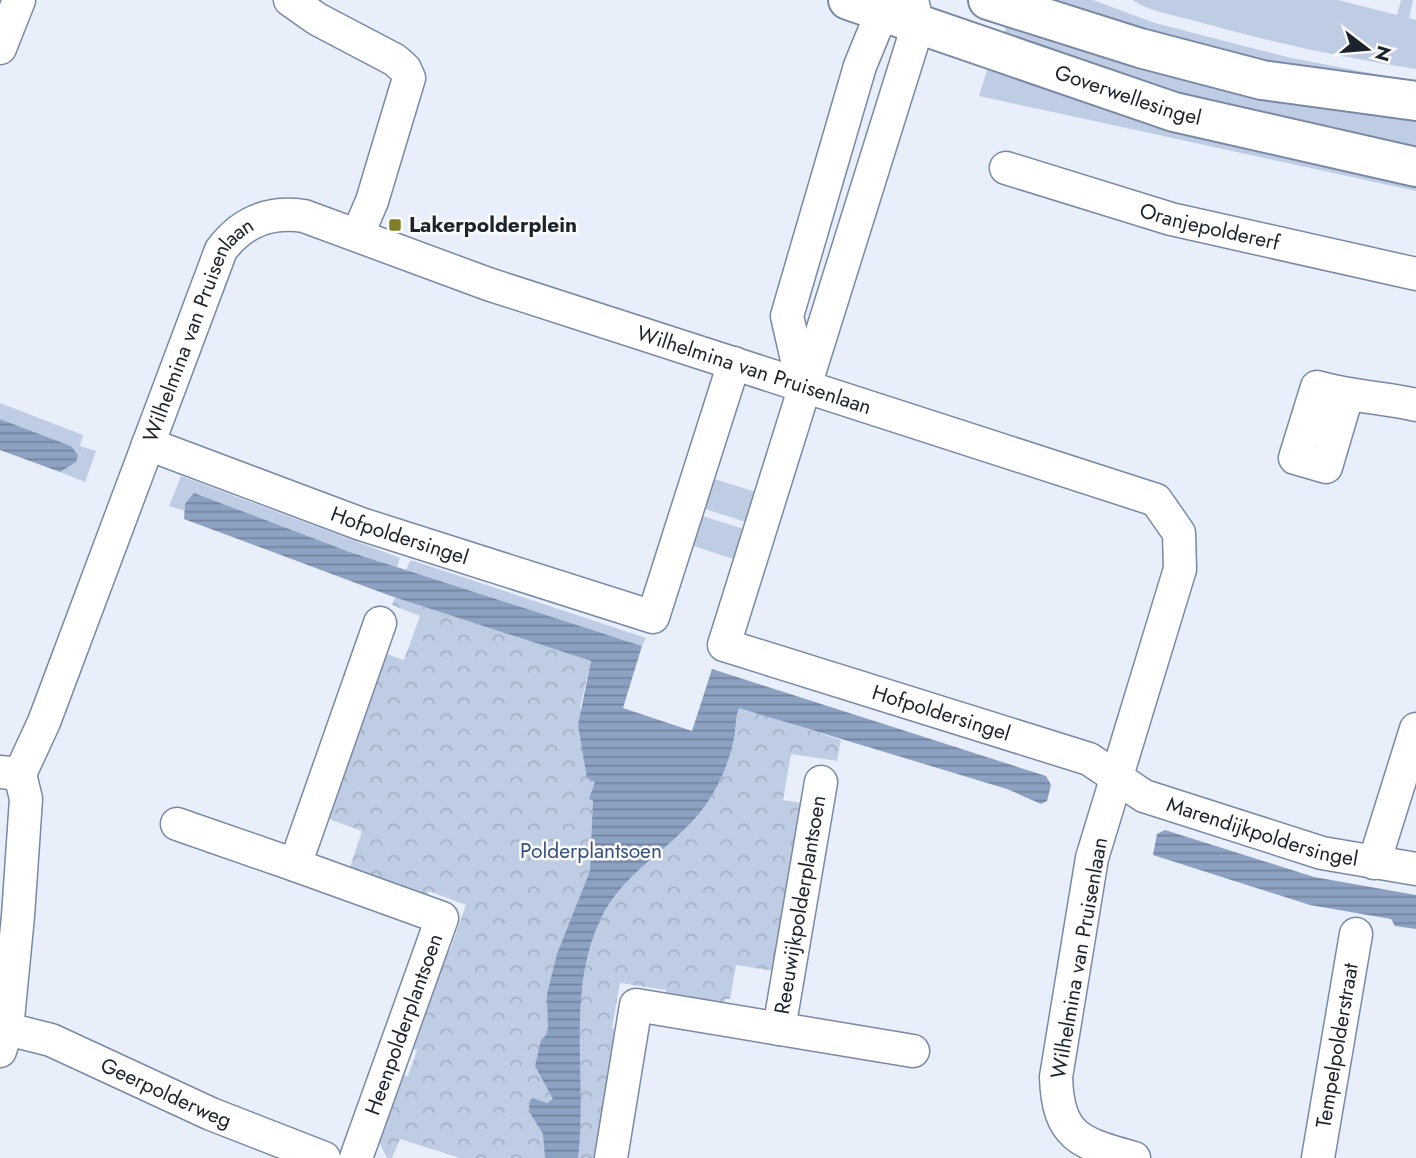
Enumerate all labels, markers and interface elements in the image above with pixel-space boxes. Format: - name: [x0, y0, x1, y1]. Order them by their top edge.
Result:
- north arrow: [1332, 14, 1402, 84]
- text: N: [1368, 43, 1398, 65]
- street label: Goverwellesingel: [1051, 57, 1204, 133]
- street label: Oranjepoldererf: [1136, 195, 1283, 258]
- street label: Wilhelmina van Pruisenlaan: [135, 210, 259, 446]
- place label: Lakerpolderplein: [409, 210, 577, 240]
- marker: Lakerpolderplein: [387, 217, 403, 233]
- street label: Wilhelmina van Pruisenlaan: [633, 318, 875, 422]
- street label: Hofpoldersingel: [326, 499, 472, 572]
- street label: Hofpoldersingel: [868, 677, 1014, 749]
- street label: Marendijkpoldersingel: [1163, 789, 1360, 874]
- street label: Reeuwijkpolderplantsoen: [767, 793, 834, 1017]
- street label: Wilhelmina van Pruisenlaan: [1043, 835, 1115, 1081]
- park label: Polderplantsoen: [520, 836, 662, 866]
- street label: Heenpolderplantsoen: [358, 929, 450, 1119]
- street label: Tempelpolderstraat: [1308, 961, 1366, 1130]
- street label: Geerpolderweg: [96, 1050, 236, 1136]

